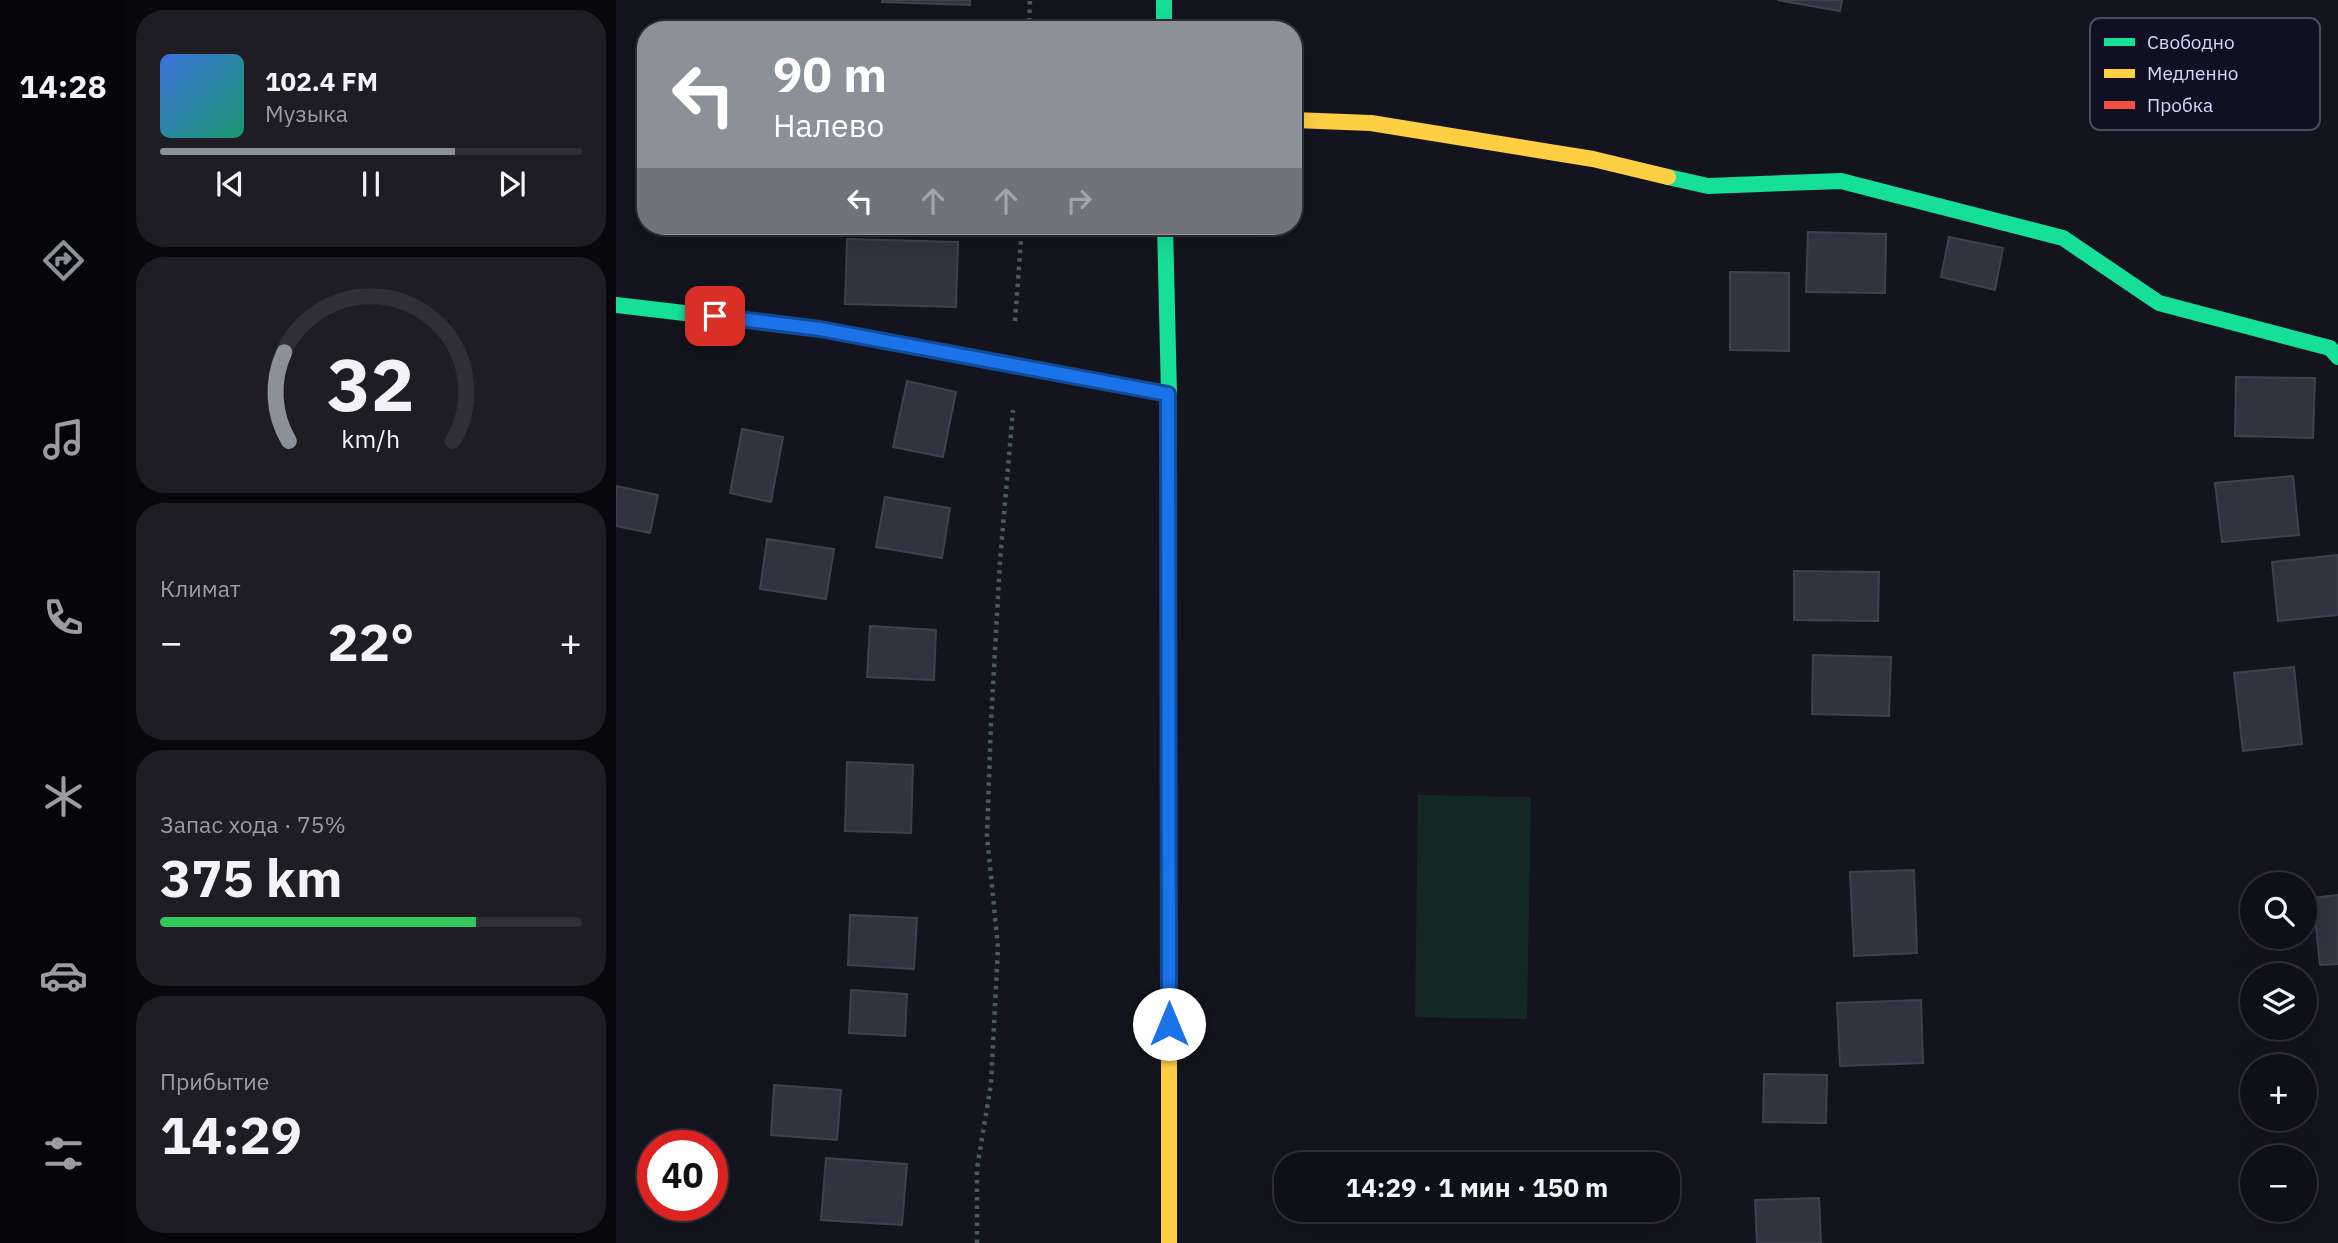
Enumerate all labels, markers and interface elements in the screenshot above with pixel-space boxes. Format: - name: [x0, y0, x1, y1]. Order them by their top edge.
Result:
- legend: [2090, 18, 2320, 130]
- text: Свободно: [2147, 30, 2235, 54]
- text: 90 m: [773, 42, 887, 105]
- icon: left: [658, 49, 749, 140]
- text: Медленно: [2147, 61, 2238, 85]
- text: 102.4 FM: [265, 64, 378, 98]
- text: 14:28: [19, 65, 107, 107]
- text: Пробка: [2147, 93, 2213, 117]
- text: Музыка: [265, 98, 348, 128]
- text: Налево: [773, 104, 884, 146]
- icon: previous: [211, 165, 249, 203]
- icon: pause: [352, 165, 390, 203]
- icon: next: [493, 165, 531, 203]
- icon: left: [841, 182, 879, 220]
- icon: ahead: [914, 182, 952, 220]
- icon: ahead: [987, 182, 1025, 220]
- icon: right: [1060, 182, 1098, 220]
- icon: directions: [39, 236, 88, 285]
- pin: [685, 286, 745, 346]
- icon: arrive: [696, 297, 734, 335]
- text: 32: [327, 336, 415, 431]
- icon: music: [39, 415, 88, 464]
- text: km/h: [342, 422, 400, 455]
- text: Климат: [160, 573, 241, 603]
- icon: phone: [39, 593, 88, 642]
- text: 22°: [328, 608, 414, 675]
- text: −: [160, 617, 183, 666]
- text: +: [559, 617, 582, 666]
- icon: climate: [39, 772, 88, 821]
- text: Запас хода · 75%: [160, 809, 346, 839]
- text: 375 km: [160, 844, 342, 911]
- map controls: [2240, 872, 2317, 1222]
- button: search: [2240, 872, 2317, 949]
- icon: car: [39, 951, 88, 1000]
- button: layers: [2240, 963, 2317, 1040]
- position arrow: [1132, 987, 1206, 1061]
- button: +: [2240, 1054, 2317, 1131]
- text: Прибытие: [160, 1066, 269, 1096]
- text: 14:29: [160, 1101, 302, 1168]
- icon: filters: [39, 1129, 88, 1178]
- speed limit sign: 40: [637, 1130, 728, 1221]
- button: −: [2240, 1145, 2317, 1222]
- text: 14:29 · 1 мин · 150 m: [1346, 1170, 1608, 1204]

